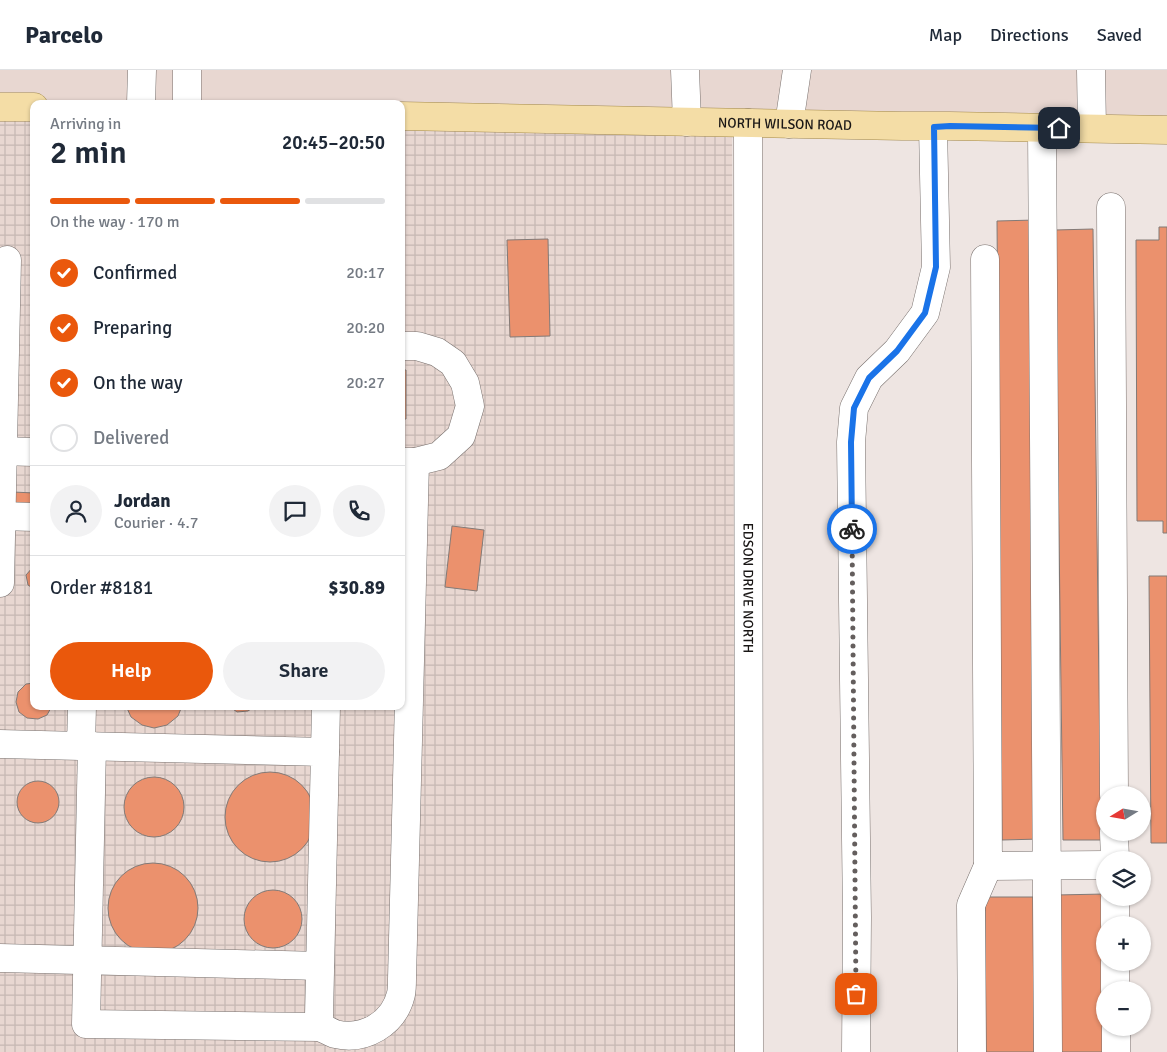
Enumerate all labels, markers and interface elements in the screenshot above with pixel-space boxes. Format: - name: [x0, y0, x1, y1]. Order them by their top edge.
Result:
- text: Parcelo: [25, 20, 103, 50]
- text: Map: [929, 24, 962, 46]
- text: Directions: [990, 24, 1069, 46]
- text: Saved: [1097, 24, 1142, 46]
- pin: [1038, 107, 1080, 149]
- text: Arriving in: [50, 114, 121, 134]
- street label: NORTH WILSON ROAD: [718, 114, 852, 134]
- icon: home: [1045, 114, 1073, 142]
- text: 20:45–20:50: [282, 131, 385, 155]
- text: 2 min: [50, 133, 127, 172]
- text: On the way · 170 m: [50, 212, 180, 232]
- icon: check: [50, 259, 78, 287]
- text: Confirmed: [93, 261, 177, 285]
- text: 20:17: [346, 263, 385, 283]
- icon: check: [50, 314, 78, 342]
- text: Preparing: [93, 316, 172, 340]
- text: 20:20: [346, 318, 385, 338]
- icon: check: [50, 369, 78, 397]
- text: On the way: [93, 371, 183, 395]
- text: 20:27: [346, 373, 385, 393]
- text: Delivered: [93, 426, 169, 450]
- button: person: [50, 485, 102, 537]
- button: chat: [269, 485, 321, 537]
- button: phone: [333, 485, 385, 537]
- text: Jordan: [114, 489, 171, 513]
- courier: [827, 504, 877, 554]
- text: Courier · 4.7: [114, 513, 198, 533]
- icon: bike: [838, 515, 866, 543]
- street label: EDSON DRIVE NORTH: [739, 523, 757, 653]
- text: Order #8181: [50, 576, 153, 600]
- text: $30.89: [328, 576, 385, 600]
- button: Help: [50, 642, 213, 700]
- button: Share: [223, 642, 385, 700]
- north arrow: [1096, 786, 1151, 841]
- map controls: [1096, 786, 1151, 1036]
- button: layers: [1096, 851, 1151, 906]
- button: +: [1096, 916, 1151, 971]
- pin: [835, 973, 877, 1015]
- icon: bag: [842, 980, 870, 1008]
- button: −: [1096, 981, 1151, 1036]

